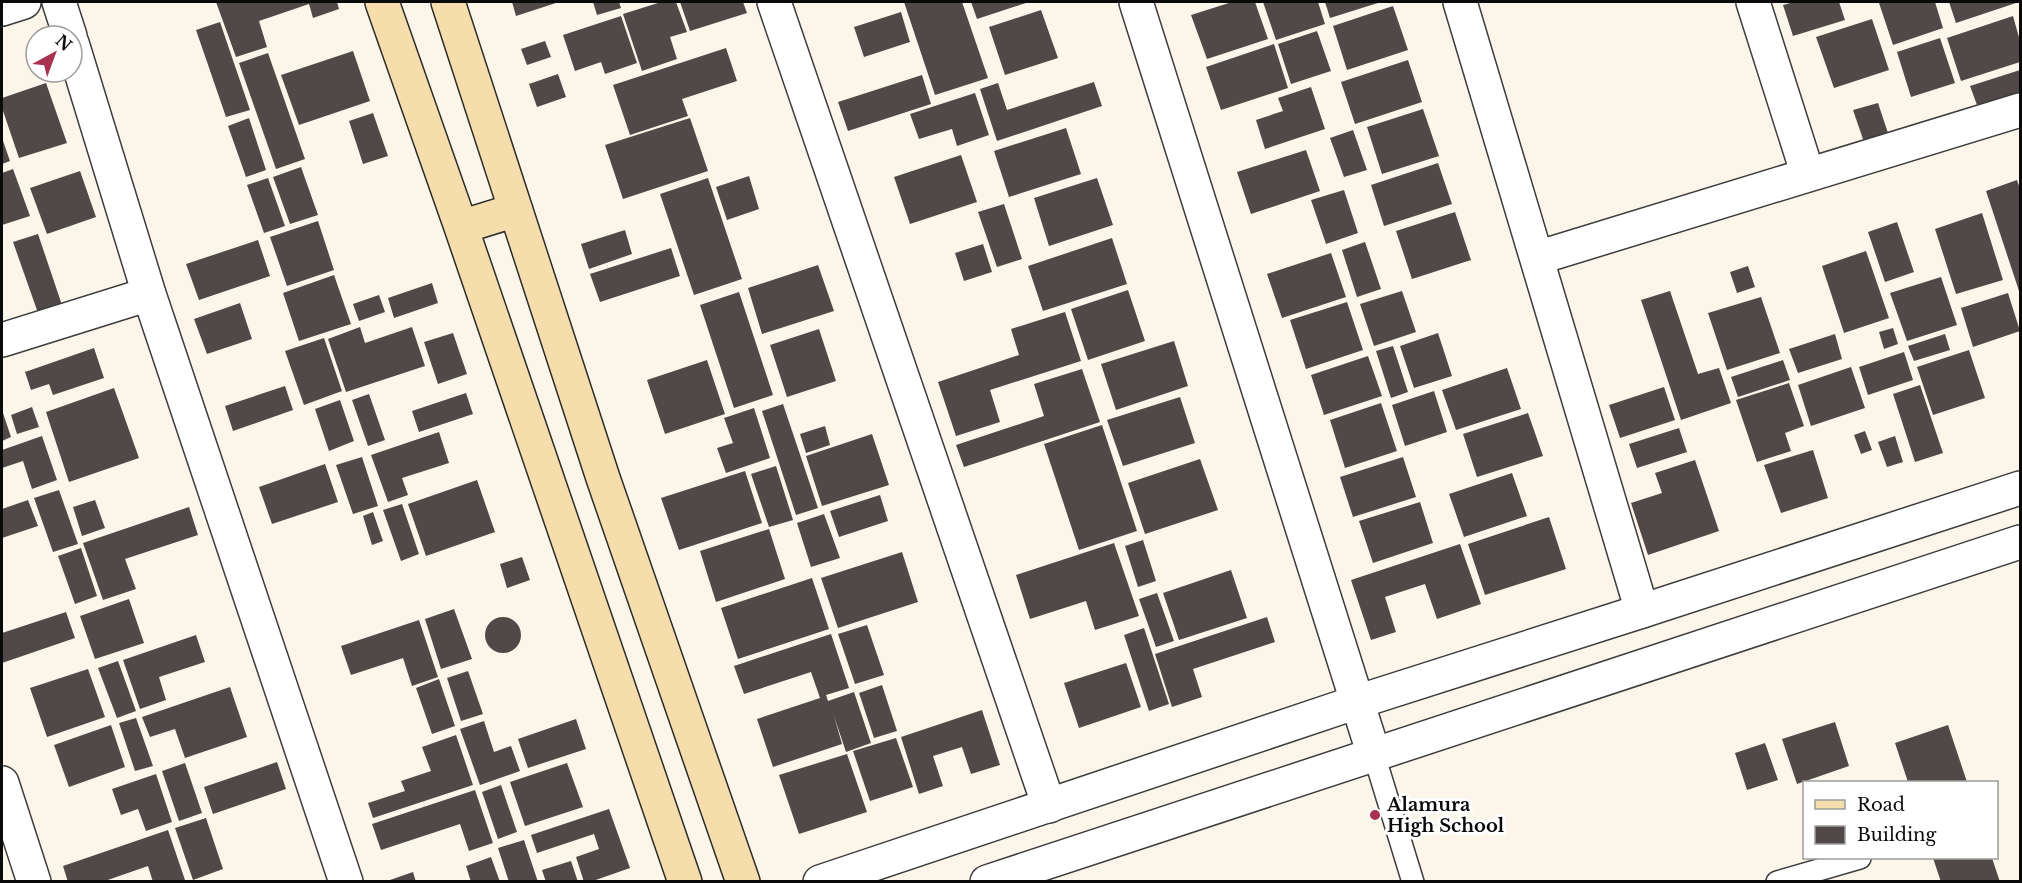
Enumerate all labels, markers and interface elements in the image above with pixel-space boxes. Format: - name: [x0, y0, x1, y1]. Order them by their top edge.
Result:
- north arrow: [24, 24, 84, 84]
- text: N: [52, 30, 76, 55]
- legend: [1803, 781, 1998, 859]
- place label: Alamura High School: [1386, 794, 1505, 837]
- text: Road: [1857, 794, 1905, 816]
- marker: Alamura High School: [1368, 808, 1382, 822]
- text: Building: [1857, 824, 1936, 846]

